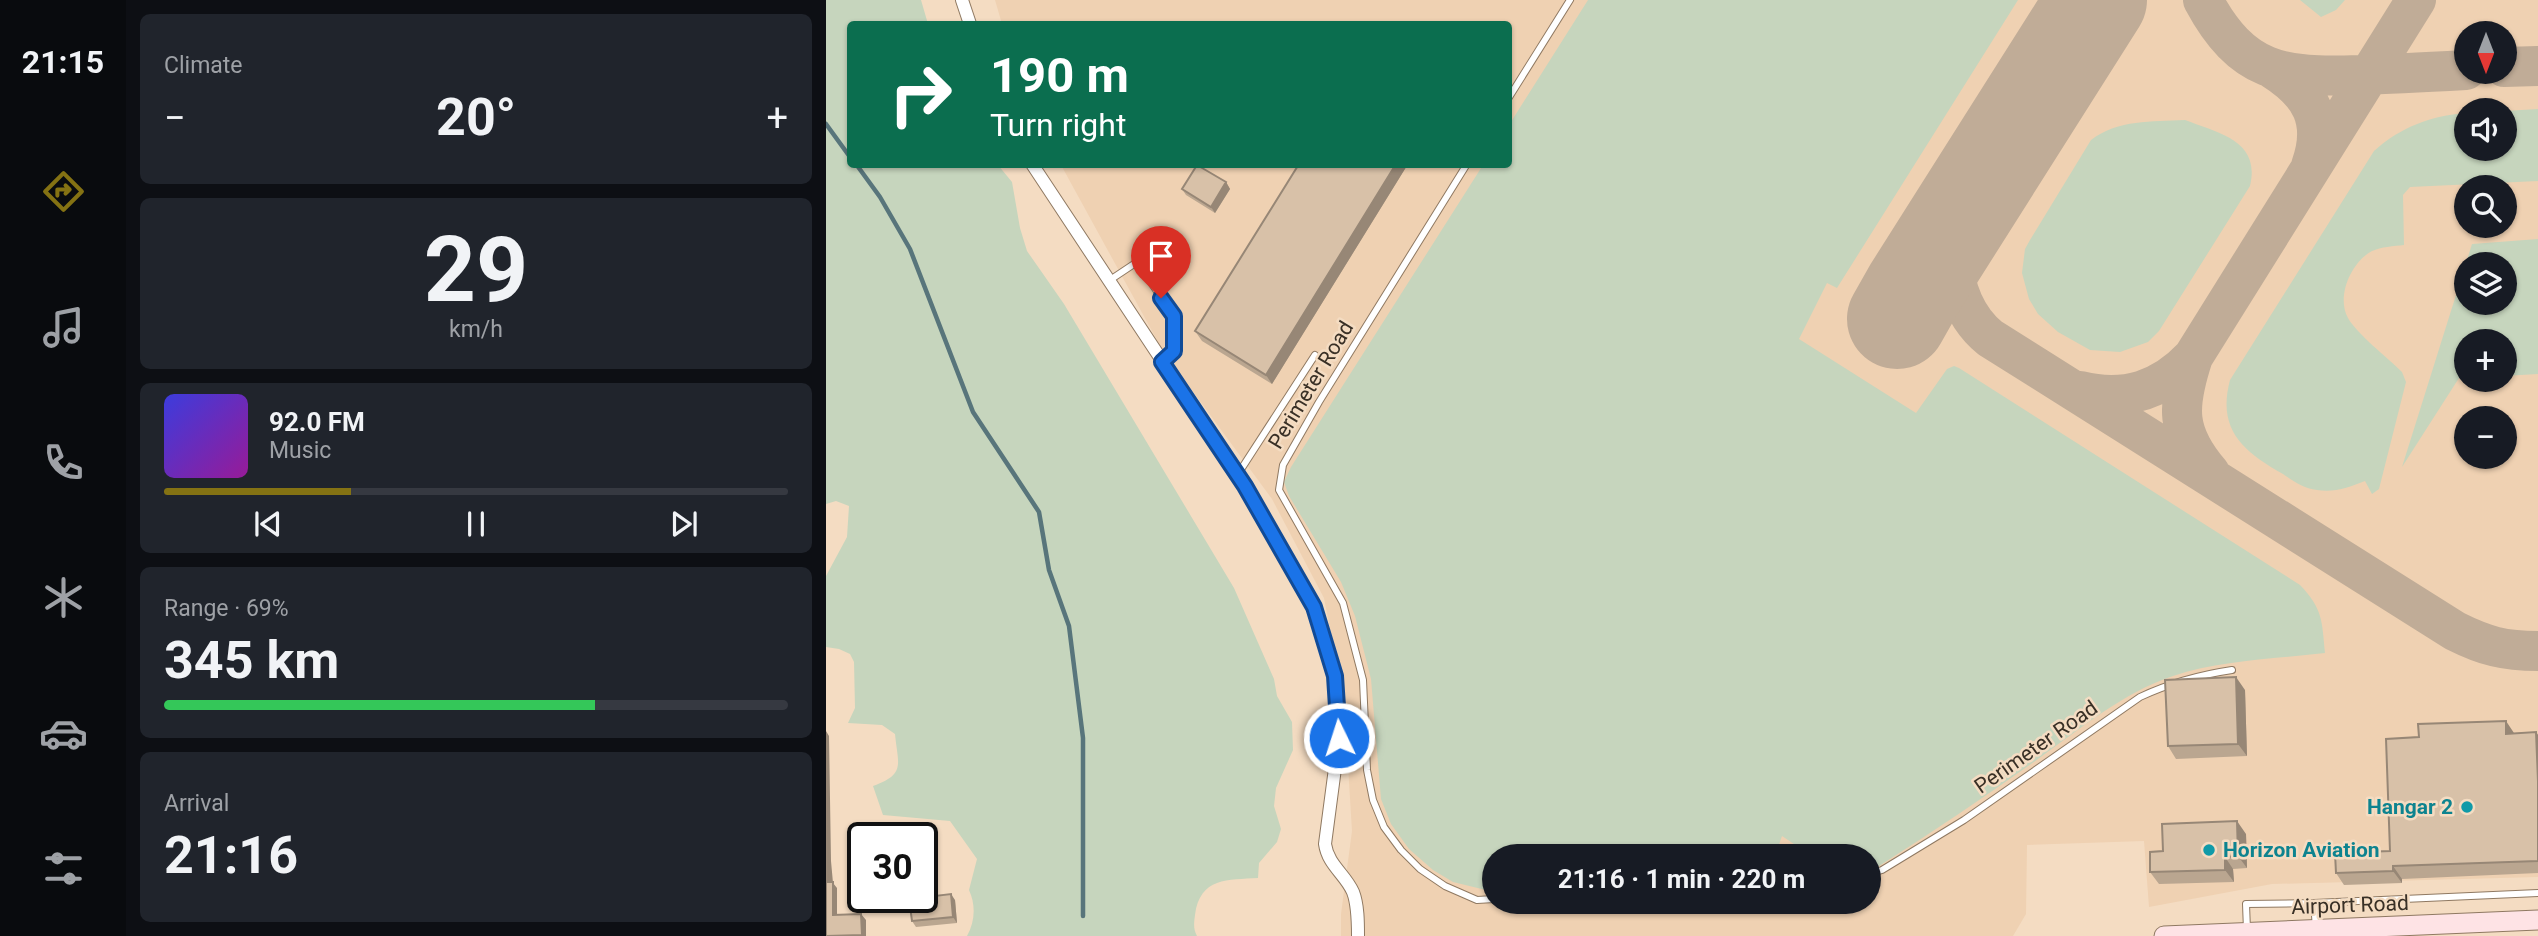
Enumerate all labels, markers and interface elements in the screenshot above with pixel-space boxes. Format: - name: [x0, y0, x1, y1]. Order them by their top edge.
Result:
- north arrow: [2454, 21, 2516, 84]
- map controls: [2454, 21, 2517, 469]
- text: 21:15: [22, 43, 104, 81]
- text: 190 m: [990, 47, 1129, 104]
- icon: right: [875, 49, 966, 140]
- text: Climate: [164, 52, 243, 79]
- text: 20°: [436, 87, 516, 148]
- text: −: [164, 96, 186, 140]
- text: +: [766, 96, 788, 140]
- button: sound: [2454, 98, 2517, 161]
- text: Turn right: [990, 106, 1126, 144]
- icon: directions: [39, 167, 88, 216]
- button: search: [2454, 175, 2517, 238]
- text: 29: [424, 217, 528, 323]
- pin: [1131, 226, 1191, 298]
- icon: arrive: [1142, 237, 1180, 275]
- button: layers: [2454, 252, 2517, 315]
- icon: music: [39, 303, 88, 352]
- text: km/h: [449, 316, 503, 343]
- street label: Perimeter Road: [1263, 317, 1359, 453]
- button: +: [2454, 329, 2517, 392]
- button: −: [2454, 406, 2517, 469]
- text: 92.0 FM: [269, 407, 365, 437]
- text: Music: [269, 437, 331, 464]
- icon: phone: [39, 438, 88, 487]
- icon: previous: [249, 505, 287, 543]
- icon: pause: [457, 505, 495, 543]
- icon: next: [665, 505, 703, 543]
- icon: climate: [39, 573, 88, 622]
- text: Range · 69%: [164, 595, 289, 622]
- text: 345 km: [164, 630, 339, 691]
- street label: Perimeter Road: [1970, 696, 2102, 798]
- position arrow: [1302, 701, 1376, 775]
- icon: car: [39, 709, 88, 758]
- text: Arrival: [164, 790, 229, 817]
- place label: Hangar 2: [2367, 795, 2453, 819]
- marker: Hangar 2: [2459, 799, 2475, 815]
- speed limit sign: 30: [847, 822, 938, 913]
- text: 21:16: [164, 825, 298, 886]
- place label: Horizon Aviation: [2223, 838, 2380, 862]
- marker: Horizon Aviation: [2201, 842, 2217, 858]
- icon: filters: [39, 844, 88, 893]
- text: 21:16 · 1 min · 220 m: [1558, 864, 1805, 894]
- street label: Airport Road: [2291, 891, 2409, 919]

